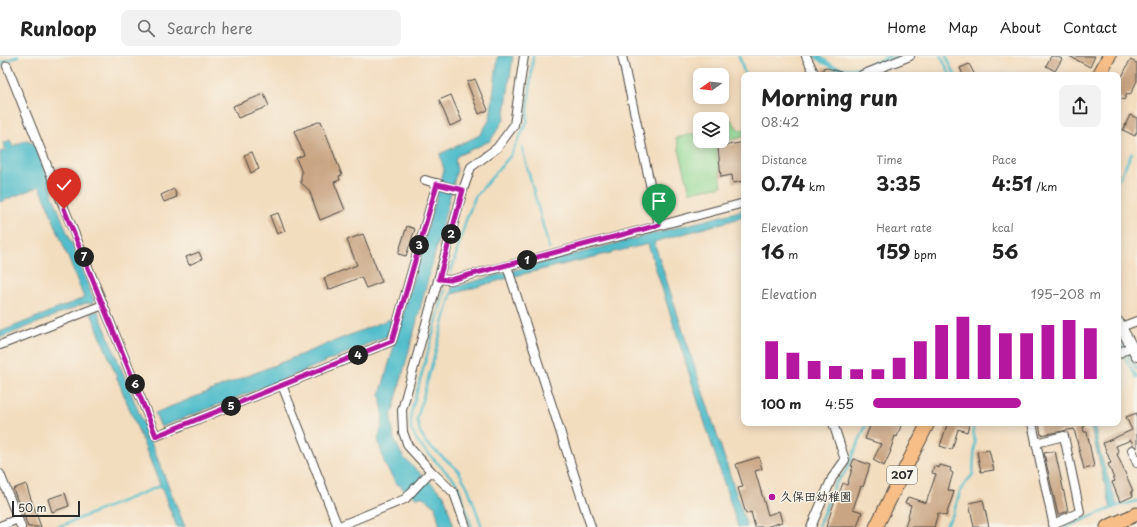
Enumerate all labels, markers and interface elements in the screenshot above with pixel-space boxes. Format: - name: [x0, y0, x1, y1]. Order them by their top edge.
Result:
- search box: [121, 10, 401, 46]
- text: Runloop: [20, 14, 97, 42]
- text: Search here: [167, 16, 252, 39]
- icon: search: [135, 17, 157, 39]
- text: Home: [887, 17, 926, 38]
- text: Map: [948, 17, 978, 38]
- text: About: [1000, 17, 1041, 38]
- text: Contact: [1063, 17, 1117, 38]
- north arrow: [693, 68, 729, 104]
- map controls: [693, 68, 729, 148]
- text: Morning run: [761, 80, 898, 113]
- button: share: [1059, 85, 1101, 127]
- button: layers: [693, 112, 729, 148]
- text: 08:42: [761, 112, 800, 131]
- text: Distance: [761, 151, 807, 168]
- text: Time: [876, 151, 902, 168]
- text: Pace: [992, 151, 1016, 168]
- pin: [47, 168, 81, 209]
- text: 0.74: [761, 168, 805, 198]
- text: 3:35: [876, 168, 921, 198]
- text: 4:51: [992, 168, 1033, 198]
- icon: check: [53, 174, 75, 196]
- text: km: [805, 178, 825, 195]
- text: /km: [1033, 178, 1057, 195]
- pin: [642, 184, 676, 225]
- icon: arrive: [648, 190, 670, 212]
- text: Elevation: [761, 219, 808, 236]
- text: Heart rate: [876, 219, 932, 236]
- text: kcal: [992, 219, 1014, 236]
- pin: 2: [441, 224, 461, 244]
- text: 2: [447, 225, 455, 242]
- pin: 3: [409, 235, 429, 255]
- text: 3: [415, 236, 423, 253]
- text: 16: [761, 236, 785, 266]
- text: 159: [876, 236, 910, 266]
- text: 56: [992, 236, 1018, 266]
- text: m: [785, 246, 798, 263]
- text: bpm: [910, 246, 937, 263]
- pin: 7: [74, 247, 94, 267]
- text: 7: [81, 248, 87, 265]
- pin: 1: [517, 250, 537, 270]
- text: 1: [524, 251, 530, 268]
- text: Elevation: [761, 284, 817, 303]
- text: 195–208 m: [1031, 284, 1101, 303]
- pin: 4: [348, 345, 368, 365]
- text: 4: [354, 346, 362, 363]
- pin: 6: [125, 374, 145, 394]
- text: 6: [131, 375, 139, 392]
- text: 100 m: [761, 394, 802, 413]
- text: 4:55: [825, 394, 854, 413]
- pin: 5: [221, 396, 241, 416]
- text: 5: [227, 397, 235, 414]
- road number: 207: [887, 466, 917, 484]
- place label: 久保田幼稚園: [780, 487, 852, 505]
- marker: 久保田幼稚園: [767, 492, 777, 502]
- scale bar: [12, 499, 80, 518]
- text: 50 m: [18, 499, 47, 516]

